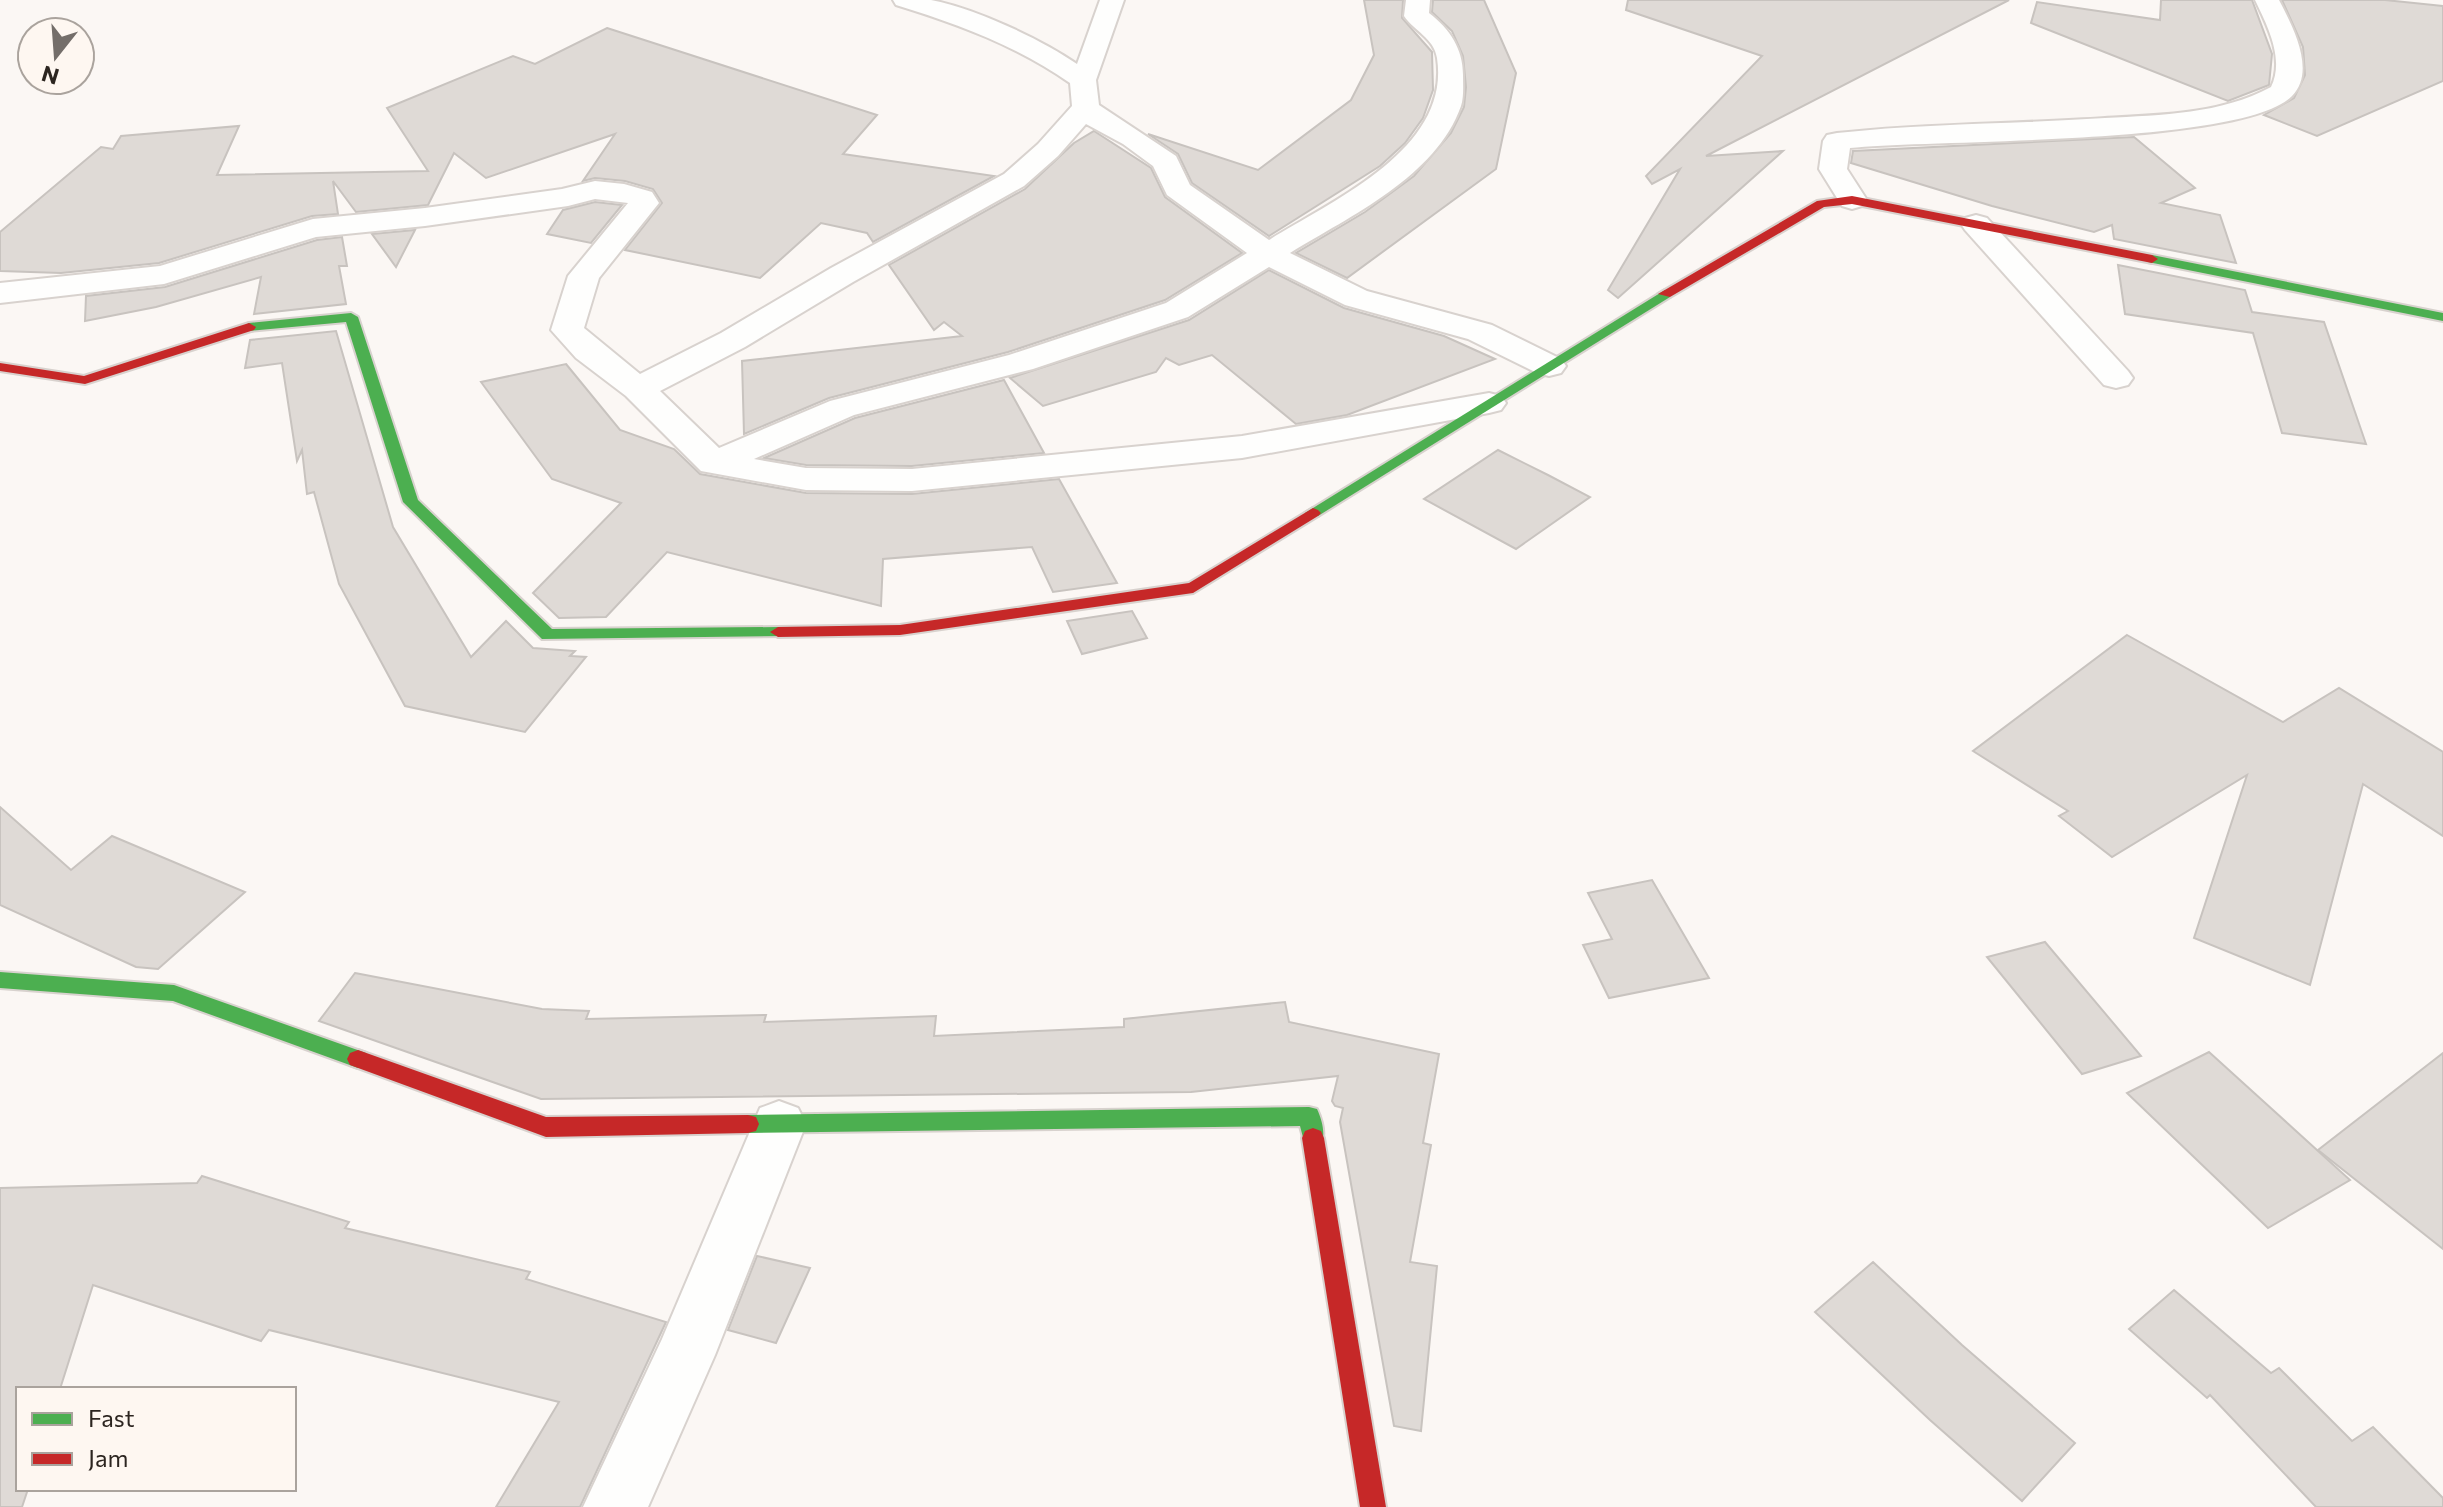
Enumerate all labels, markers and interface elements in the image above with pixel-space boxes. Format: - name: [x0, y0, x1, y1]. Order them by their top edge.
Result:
- north arrow: [16, 16, 96, 96]
- text: N: [38, 60, 62, 91]
- legend: [16, 1387, 296, 1491]
- text: Fast: [88, 1403, 135, 1432]
- text: Jam: [88, 1443, 128, 1472]

